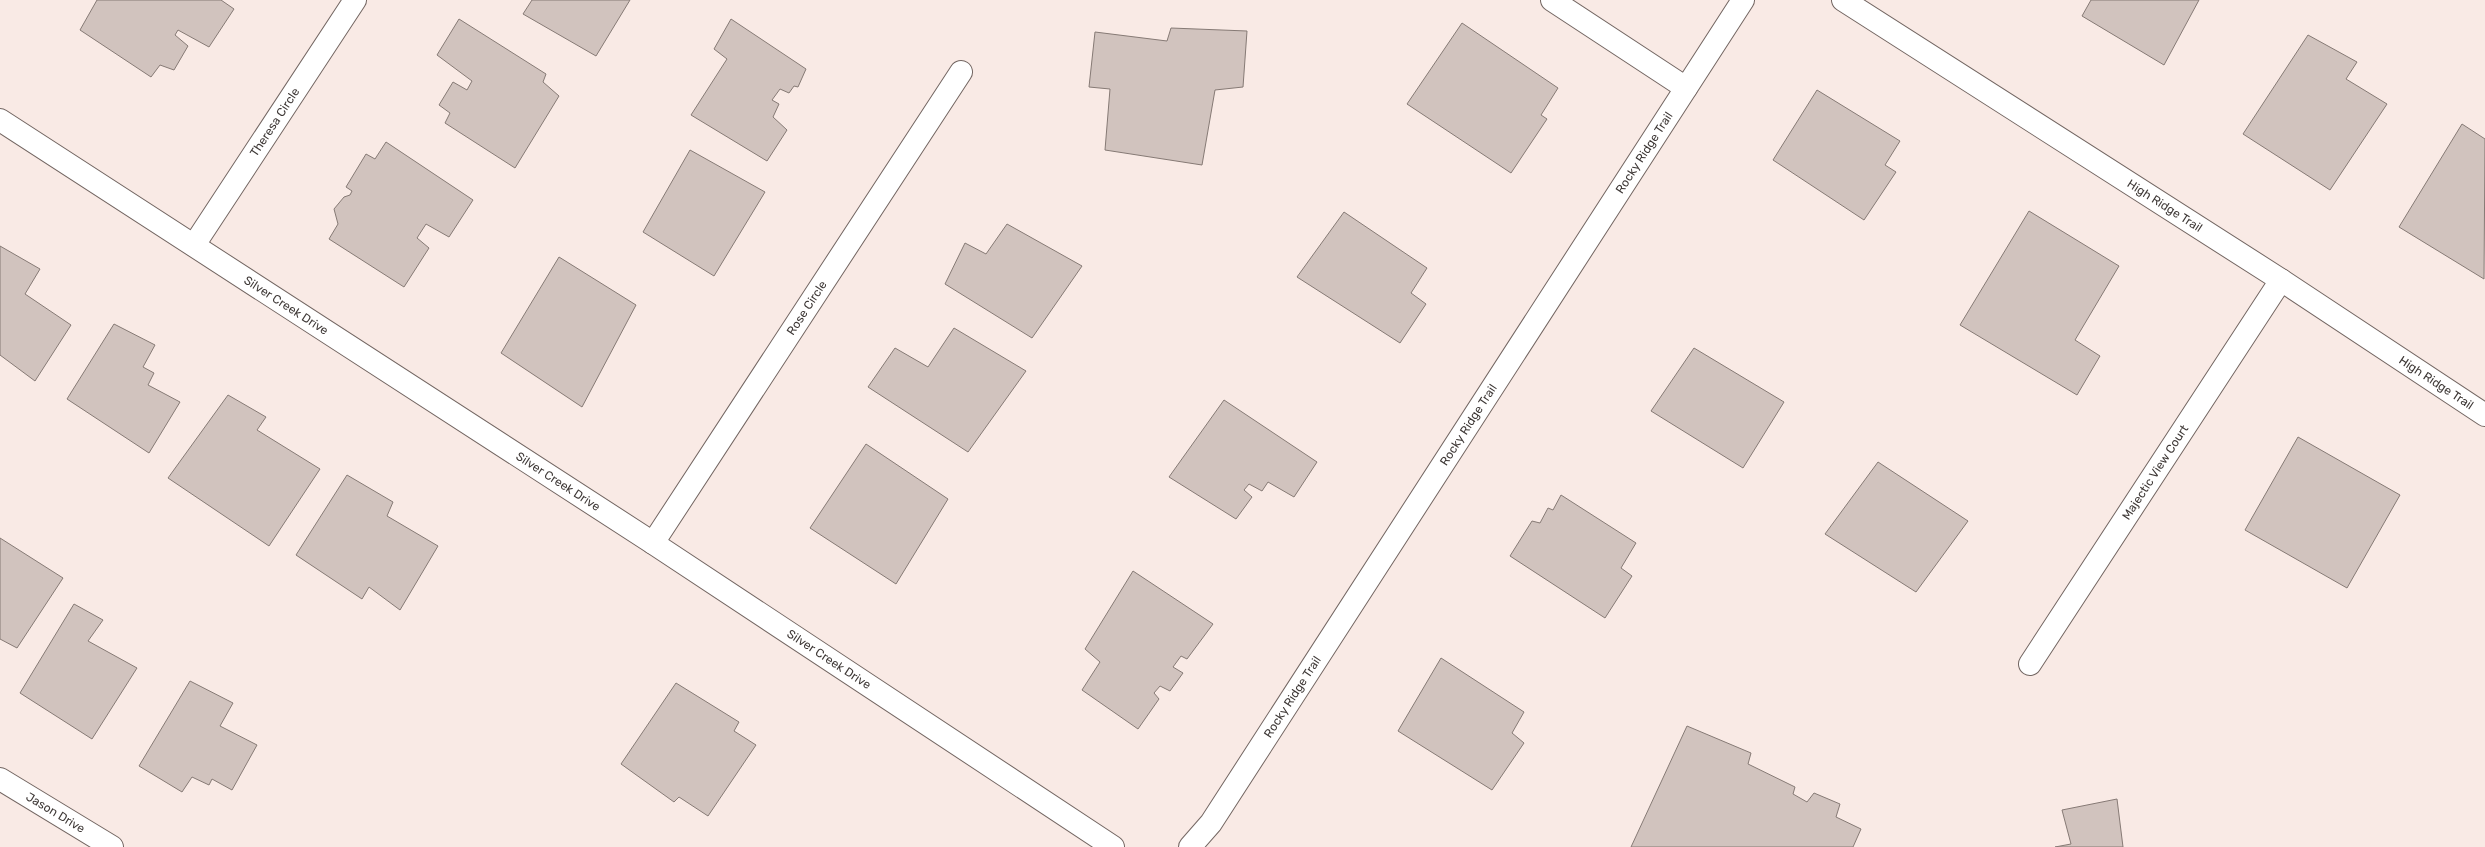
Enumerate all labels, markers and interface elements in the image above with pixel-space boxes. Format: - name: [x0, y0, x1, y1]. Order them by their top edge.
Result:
- street label: Theresa Circle: [247, 85, 302, 159]
- street label: Rocky Ridge Trail: [1613, 109, 1676, 196]
- street label: High Ridge Trail: [2125, 177, 2205, 235]
- street label: Silver Creek Drive: [241, 273, 331, 338]
- street label: Rose Circle: [784, 278, 830, 338]
- street label: High Ridge Trail: [2396, 353, 2476, 412]
- street label: Rocky Ridge Trail: [1437, 381, 1500, 468]
- street label: Majectic View Court: [2119, 422, 2192, 522]
- street label: Silver Creek Drive: [513, 449, 603, 514]
- street label: Silver Creek Drive: [784, 627, 874, 692]
- street label: Rocky Ridge Trail: [1261, 654, 1324, 740]
- street label: Jason Drive: [24, 790, 88, 836]

